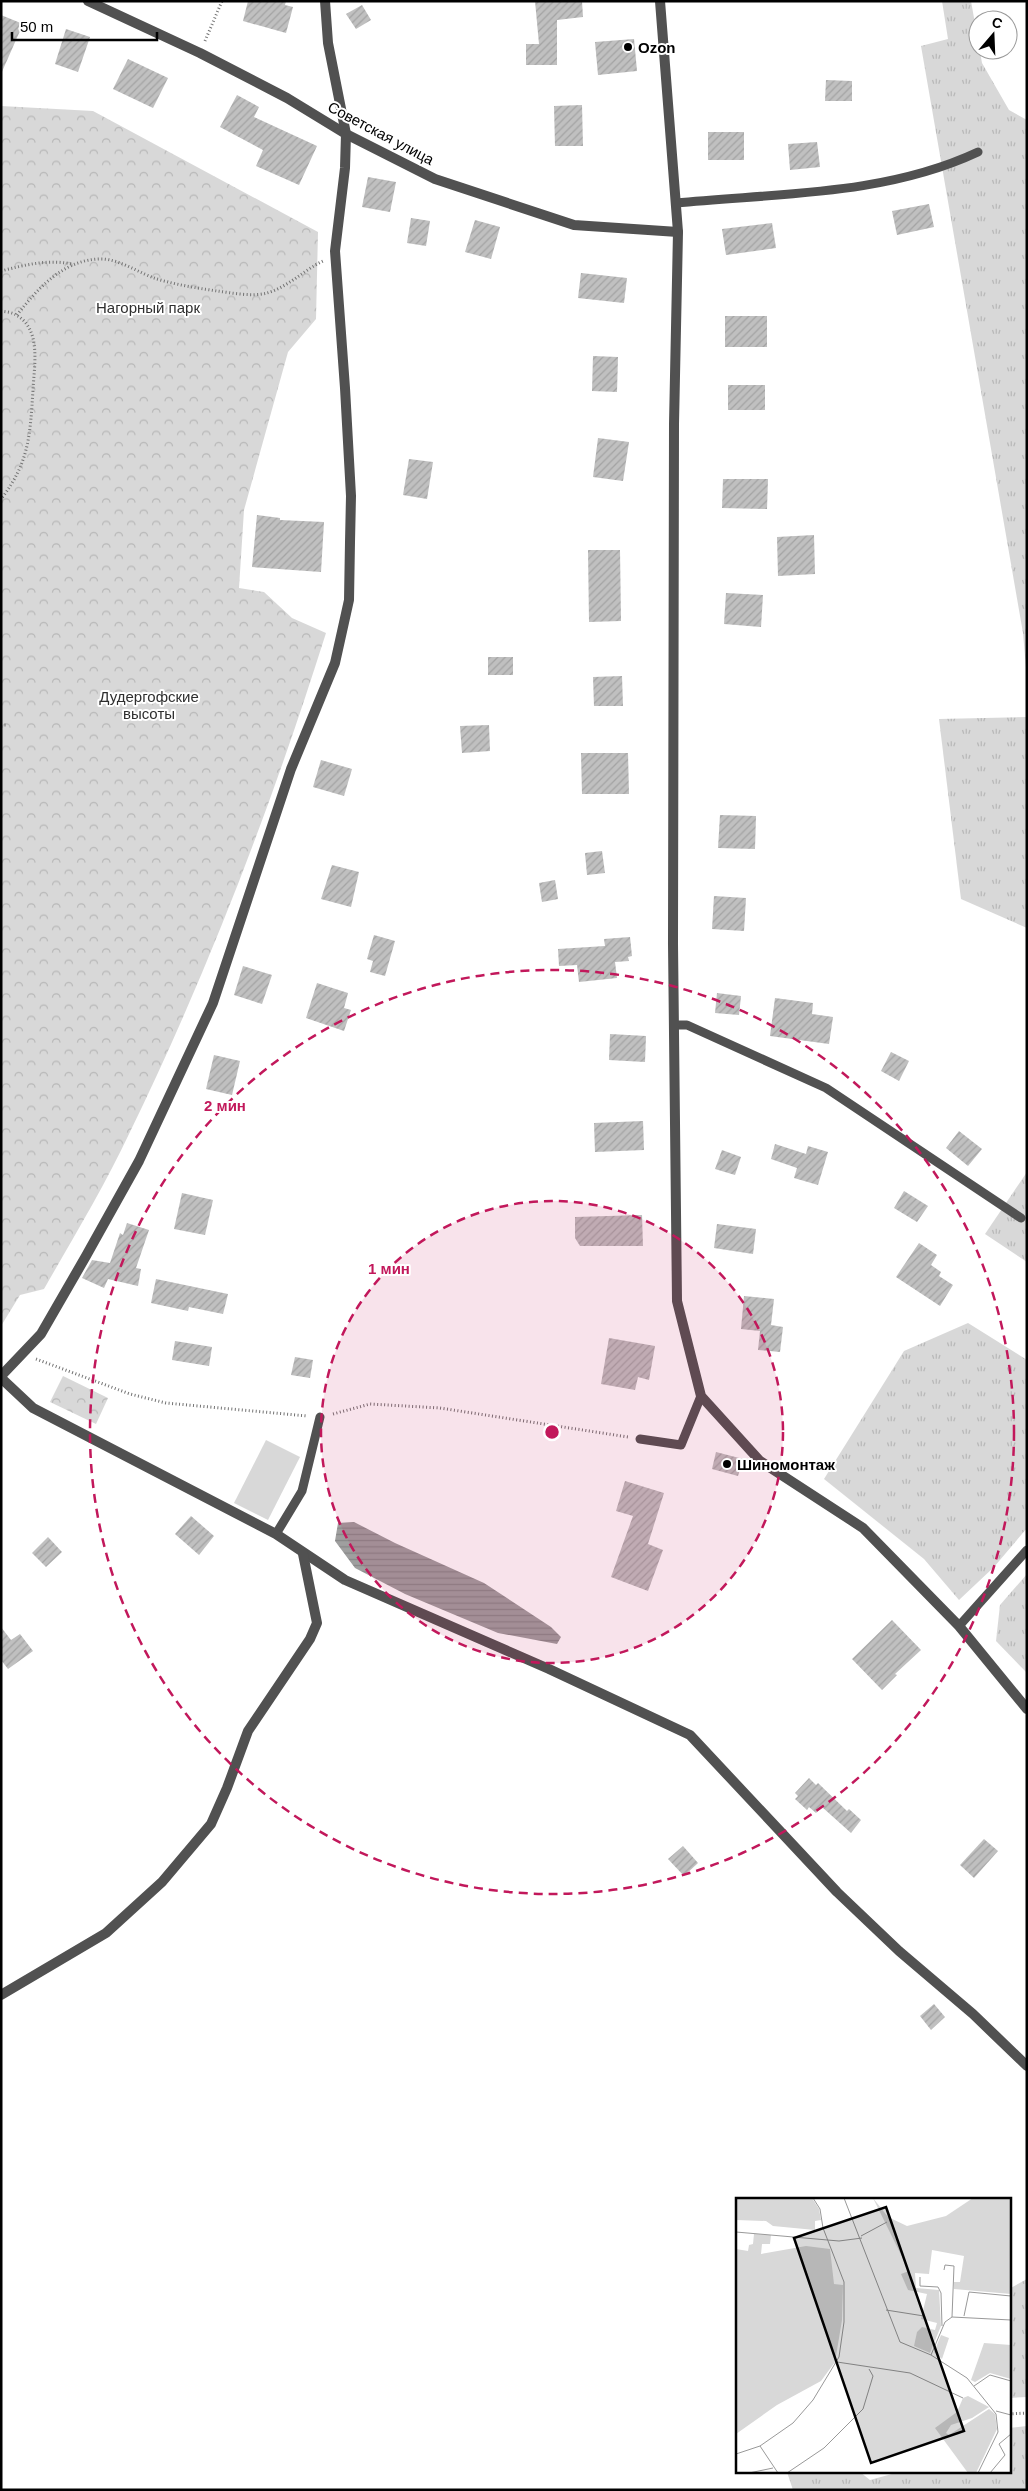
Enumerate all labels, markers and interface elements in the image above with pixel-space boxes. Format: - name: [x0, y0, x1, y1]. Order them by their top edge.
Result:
- scale bar: [12, 10, 158, 42]
- north arrow: [968, 10, 1018, 60]
- text: С: [990, 13, 1005, 32]
- text: 50 m: [20, 18, 53, 35]
- place label: Ozon: [638, 39, 676, 56]
- marker: Ozon: [622, 41, 634, 53]
- street label: Советская улица: [325, 98, 438, 168]
- park label: Нагорный парк: [96, 299, 200, 316]
- park label: Дудергофские высоты: [99, 688, 199, 722]
- text: 2 мин: [204, 1097, 246, 1114]
- text: 1 мин: [368, 1260, 410, 1277]
- centre of rings: [543, 1423, 561, 1441]
- place label: Шиномонтаж: [737, 1456, 835, 1473]
- marker: Шиномонтаж: [721, 1458, 733, 1470]
- inset map: [736, 2198, 1010, 2474]

